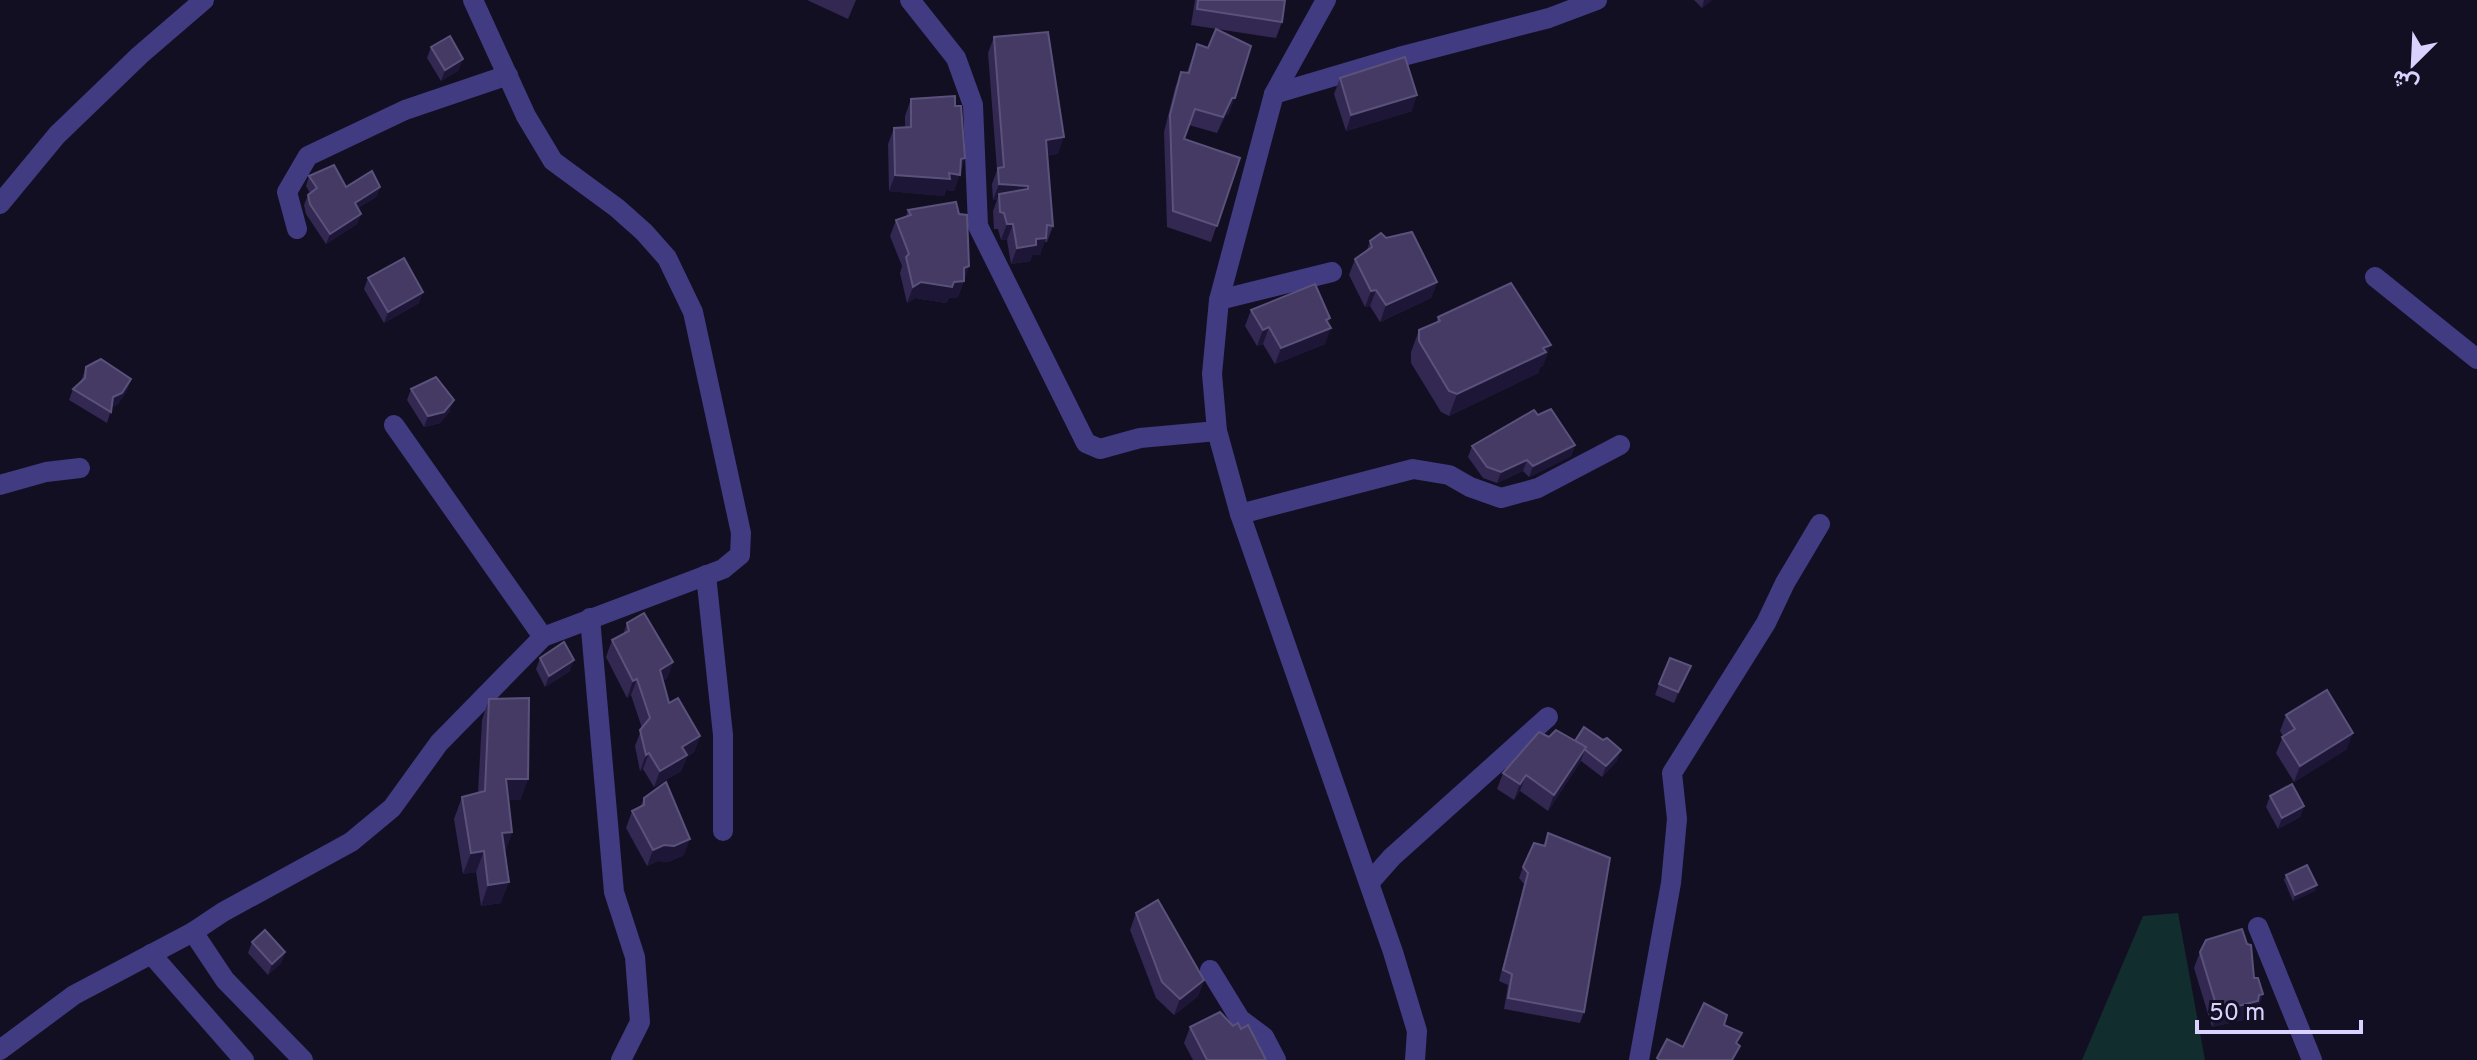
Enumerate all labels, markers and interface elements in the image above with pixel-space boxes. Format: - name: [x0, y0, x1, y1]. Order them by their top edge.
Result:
- north arrow: [2373, 24, 2453, 104]
- text: ش: [2388, 62, 2423, 98]
- scale bar: [2197, 984, 2361, 1034]
- text: 50 m: [2209, 999, 2265, 1029]

